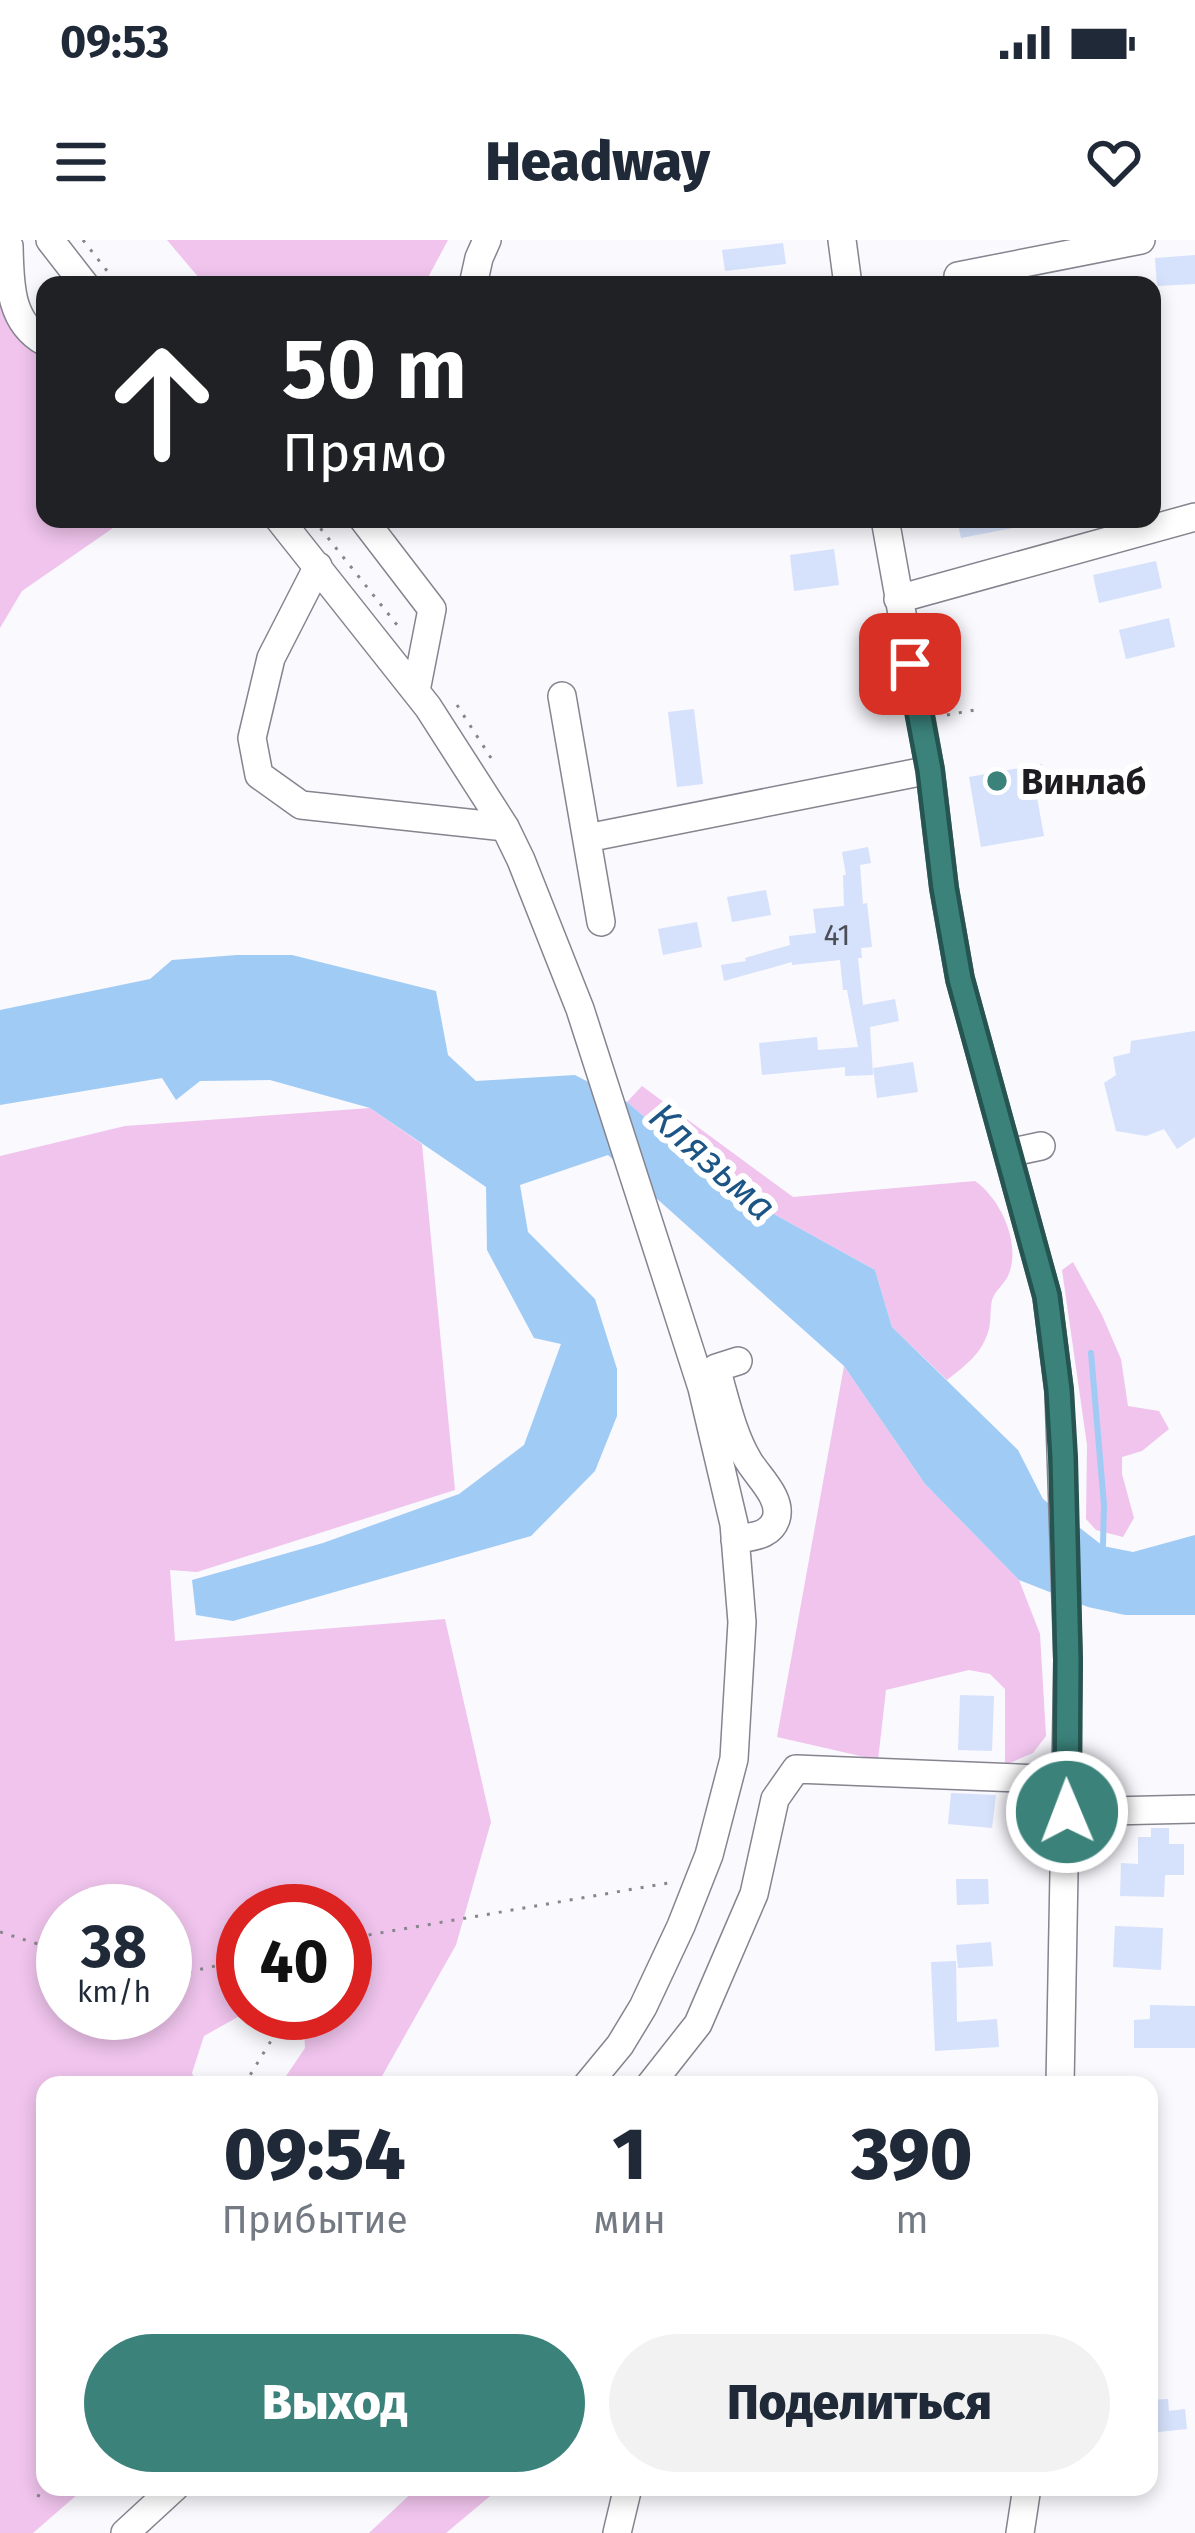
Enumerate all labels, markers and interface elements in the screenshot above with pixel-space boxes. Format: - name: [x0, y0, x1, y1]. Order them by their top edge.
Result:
- text: 09:53: [60, 15, 169, 69]
- icon: menu: [48, 129, 114, 195]
- icon: heart: [1081, 129, 1147, 195]
- text: Headway: [485, 130, 710, 194]
- text: 50 m: [282, 319, 467, 420]
- icon: ahead: [84, 324, 240, 480]
- text: Прямо: [282, 421, 448, 485]
- pin: [859, 613, 961, 715]
- icon: arrive: [877, 631, 943, 697]
- place label: Винлаб: [1021, 760, 1146, 804]
- marker: Винлаб: [984, 768, 1010, 794]
- house number: 41: [823, 917, 851, 953]
- water label: Клязьма: [640, 1093, 785, 1230]
- position arrow: [1004, 1749, 1130, 1875]
- speed limit sign: 40: [216, 1884, 372, 2040]
- text: 38: [81, 1911, 147, 1983]
- text: km/h: [77, 1974, 151, 2010]
- text: 09:54: [224, 2112, 406, 2198]
- text: 1: [613, 2112, 647, 2198]
- text: 390: [851, 2112, 973, 2198]
- text: Прибытие: [221, 2197, 408, 2243]
- text: мин: [593, 2197, 666, 2243]
- text: m: [895, 2197, 929, 2243]
- button: Выход: [84, 2334, 585, 2472]
- button: Поделиться: [609, 2334, 1110, 2472]

